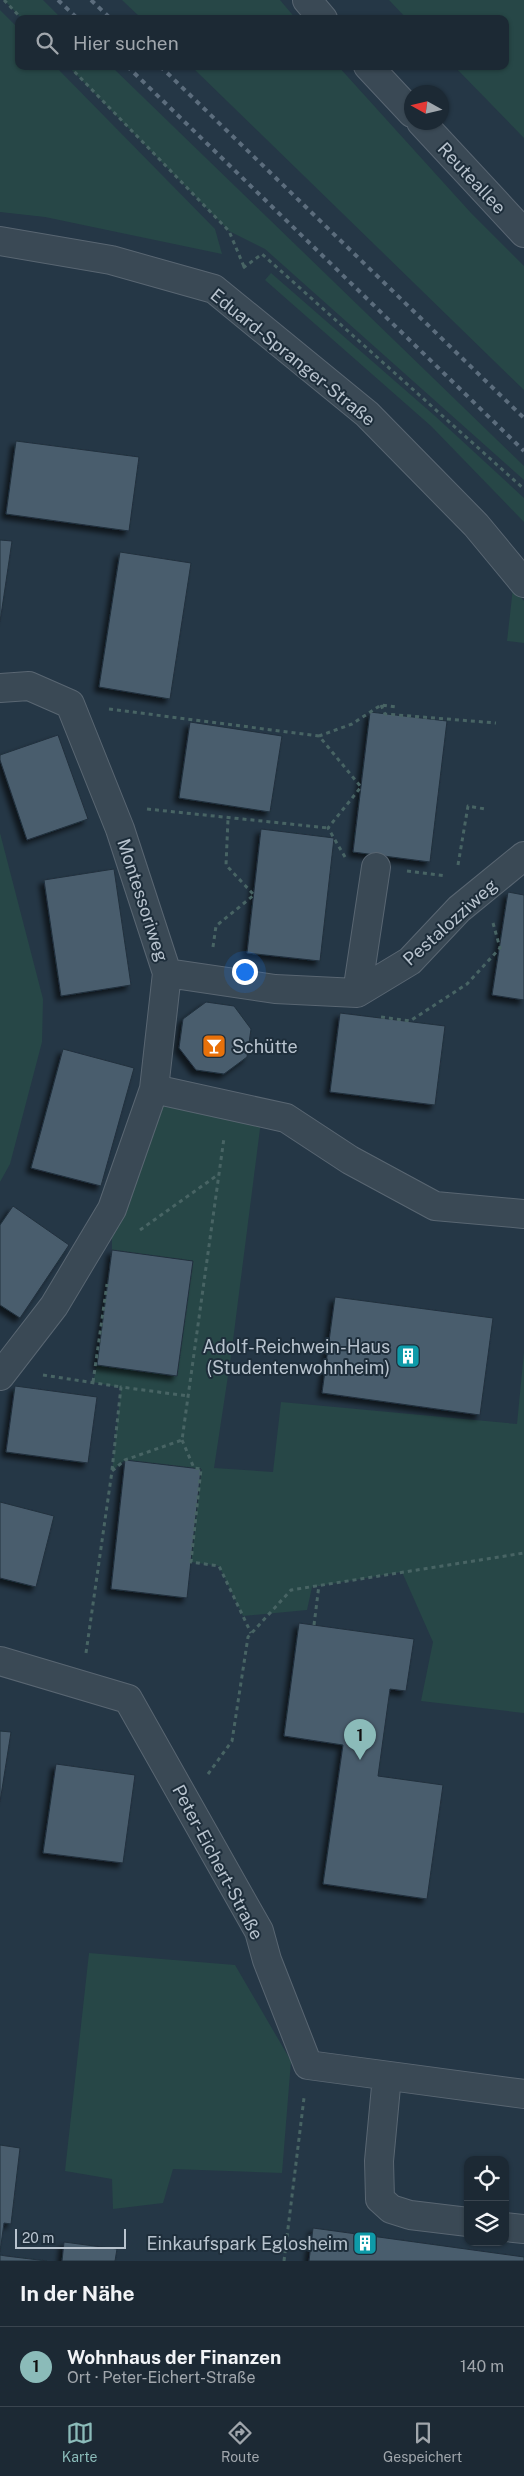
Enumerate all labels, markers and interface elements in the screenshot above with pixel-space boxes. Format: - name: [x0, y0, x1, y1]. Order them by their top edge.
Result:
- search box: [15, 15, 509, 70]
- icon: search: [33, 29, 61, 57]
- text: Hier suchen: [73, 32, 179, 54]
- north arrow: [404, 85, 449, 130]
- street label: Reuteallee: [434, 138, 510, 218]
- street label: Eduard-Spranger-Straße: [206, 284, 380, 430]
- street label: Montessoriweg: [113, 836, 173, 964]
- street label: Pestalozziweg: [399, 874, 501, 970]
- your location: [232, 959, 258, 985]
- bar icon: Schütte: [201, 1033, 227, 1059]
- place label: Schütte: [232, 1036, 298, 1057]
- place label: Adolf-Reichwein-Haus (Studentenwohnheim): [202, 1336, 390, 1378]
- building icon: Adolf-Reichwein-Haus (Studentenwohnheim): [395, 1343, 421, 1369]
- pin: 1: [344, 1719, 376, 1760]
- street label: Peter-Eichert-Straße: [168, 1781, 268, 1943]
- map controls: [464, 2156, 509, 2246]
- button: locate: [464, 2156, 509, 2201]
- button: layers: [464, 2201, 509, 2246]
- scale bar: [15, 2226, 126, 2249]
- text: 20 m: [22, 2230, 54, 2246]
- building icon: Einkaufspark Eglosheim: [352, 2230, 378, 2256]
- place label: Einkaufspark Eglosheim: [147, 2233, 348, 2254]
- text: In der Nähe: [20, 2281, 135, 2306]
- text: Wohnhaus der Finanzen: [67, 2346, 281, 2368]
- text: 1: [33, 2357, 39, 2376]
- text: 140 m: [460, 2357, 504, 2376]
- text: Ort · Peter-Eichert-Straße: [67, 2368, 256, 2387]
- tab: Karte: [62, 2419, 97, 2465]
- tab: Route: [221, 2419, 259, 2465]
- tab: Gespeichert: [383, 2419, 462, 2465]

